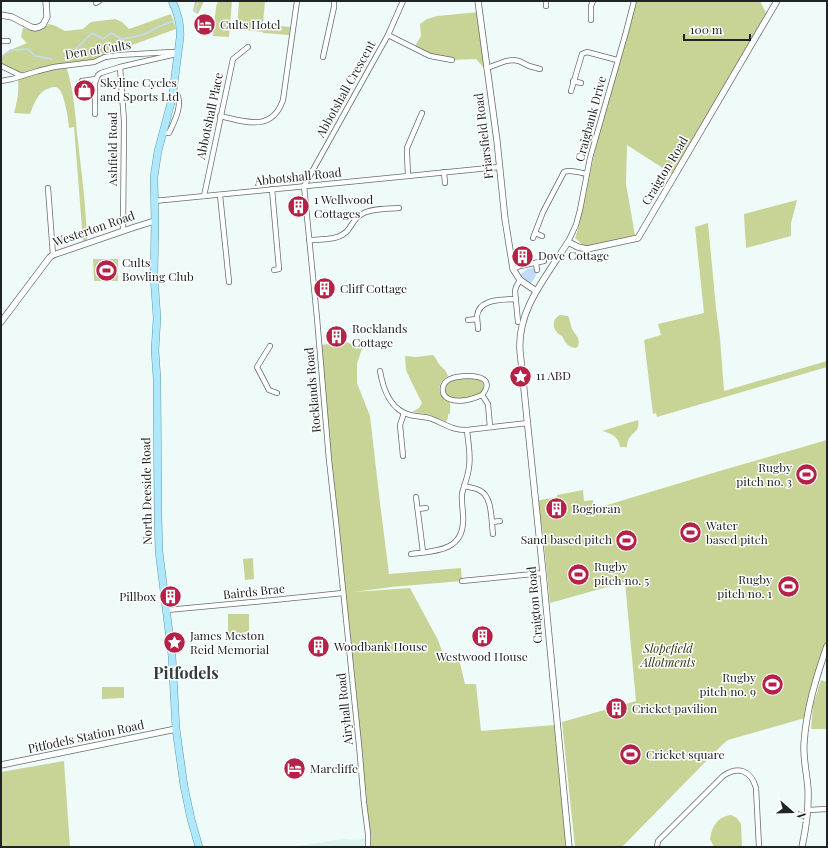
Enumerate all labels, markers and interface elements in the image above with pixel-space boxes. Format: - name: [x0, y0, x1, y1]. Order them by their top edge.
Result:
- hotel icon: Cults Hotel: [192, 12, 218, 38]
- place label: Cults Hotel: [220, 16, 281, 32]
- scale bar: [684, 16, 750, 42]
- text: 100 m: [690, 21, 723, 37]
- street label: Den of Cults: [64, 36, 132, 62]
- street label: Abbotshall Crescent: [311, 37, 379, 141]
- street label: Abbotshall Place: [192, 71, 226, 162]
- place label: Skyline Cycles and Sports Ltd: [100, 74, 179, 104]
- street label: Craigbank Drive: [571, 74, 609, 163]
- shop icon: Skyline Cycles and Sports Ltd: [71, 77, 97, 103]
- street label: Friarsfield Road: [470, 92, 496, 180]
- street label: Ashfield Road: [104, 112, 120, 187]
- street label: Craigton Road: [637, 133, 691, 208]
- street label: Abbotshall Road: [253, 163, 342, 189]
- place label: 1 Wellwood Cottages: [314, 191, 373, 221]
- building icon: 1 Wellwood Cottages: [285, 194, 311, 220]
- street label: Westerton Road: [50, 207, 137, 250]
- building icon: Dove Cottage: [510, 243, 536, 269]
- place label: Dove Cottage: [538, 247, 609, 263]
- place label: Cults Bowling Club: [122, 254, 194, 284]
- sports icon: Cults Bowling Club: [93, 257, 119, 283]
- building icon: Cliff Cottage: [312, 276, 338, 302]
- place label: Cliff Cottage: [340, 280, 407, 296]
- place label: Rocklands Cottage: [352, 320, 407, 350]
- building icon: Rocklands Cottage: [323, 323, 349, 349]
- street label: Rocklands Road: [300, 347, 324, 433]
- place icon: 11 ABD: [508, 363, 534, 389]
- place label: 11 ABD: [536, 367, 571, 383]
- street label: North Deeside Road: [137, 437, 155, 545]
- place label: Rugby pitch no. 3: [736, 459, 792, 489]
- sports icon: Rugby pitch no. 3: [794, 462, 820, 488]
- building icon: Bogjoran: [543, 496, 569, 522]
- place label: Bogjoran: [572, 500, 621, 516]
- place label: Water based pitch: [705, 517, 768, 547]
- sports icon: Water based pitch: [677, 520, 703, 546]
- sports icon: Sand based pitch: [614, 527, 640, 553]
- place label: Sand based pitch: [521, 531, 612, 547]
- place label: Rugby pitch no. 5: [594, 558, 649, 588]
- sports icon: Rugby pitch no. 5: [566, 561, 592, 587]
- street label: Craigton Road: [523, 566, 545, 644]
- place label: Rugby pitch no. 1: [717, 571, 773, 601]
- sports icon: Rugby pitch no. 1: [775, 574, 801, 600]
- street label: Bairds Brae: [222, 580, 286, 602]
- building icon: Pillbox: [158, 584, 184, 610]
- place label: Pillbox: [119, 588, 157, 604]
- building icon: Westwood House: [469, 623, 495, 649]
- place label: James Meston Reid Memorial: [189, 627, 270, 657]
- place icon: James Meston Reid Memorial: [162, 630, 188, 656]
- building icon: Woodbank House: [306, 634, 332, 660]
- place label: Woodbank House: [333, 638, 427, 654]
- park label: Slopefield Allotments: [639, 640, 696, 670]
- place label: Westwood House: [435, 648, 528, 664]
- district label: Pitfodels: [153, 662, 219, 683]
- place label: Rugby pitch no. 9: [700, 669, 756, 699]
- street label: Airyhall Road: [332, 672, 356, 747]
- sports icon: Rugby pitch no. 9: [759, 672, 785, 698]
- building icon: Cricket pavilion: [603, 696, 629, 722]
- place label: Cricket pavilion: [632, 700, 717, 716]
- street label: Pitfodels Station Road: [26, 716, 145, 756]
- sports icon: Cricket square: [618, 742, 644, 768]
- place label: Cricket square: [646, 746, 725, 762]
- hotel icon: Marcliffe: [281, 756, 307, 782]
- place label: Marcliffe: [310, 760, 358, 776]
- north arrow: [772, 792, 812, 832]
- text: N: [793, 809, 810, 822]

